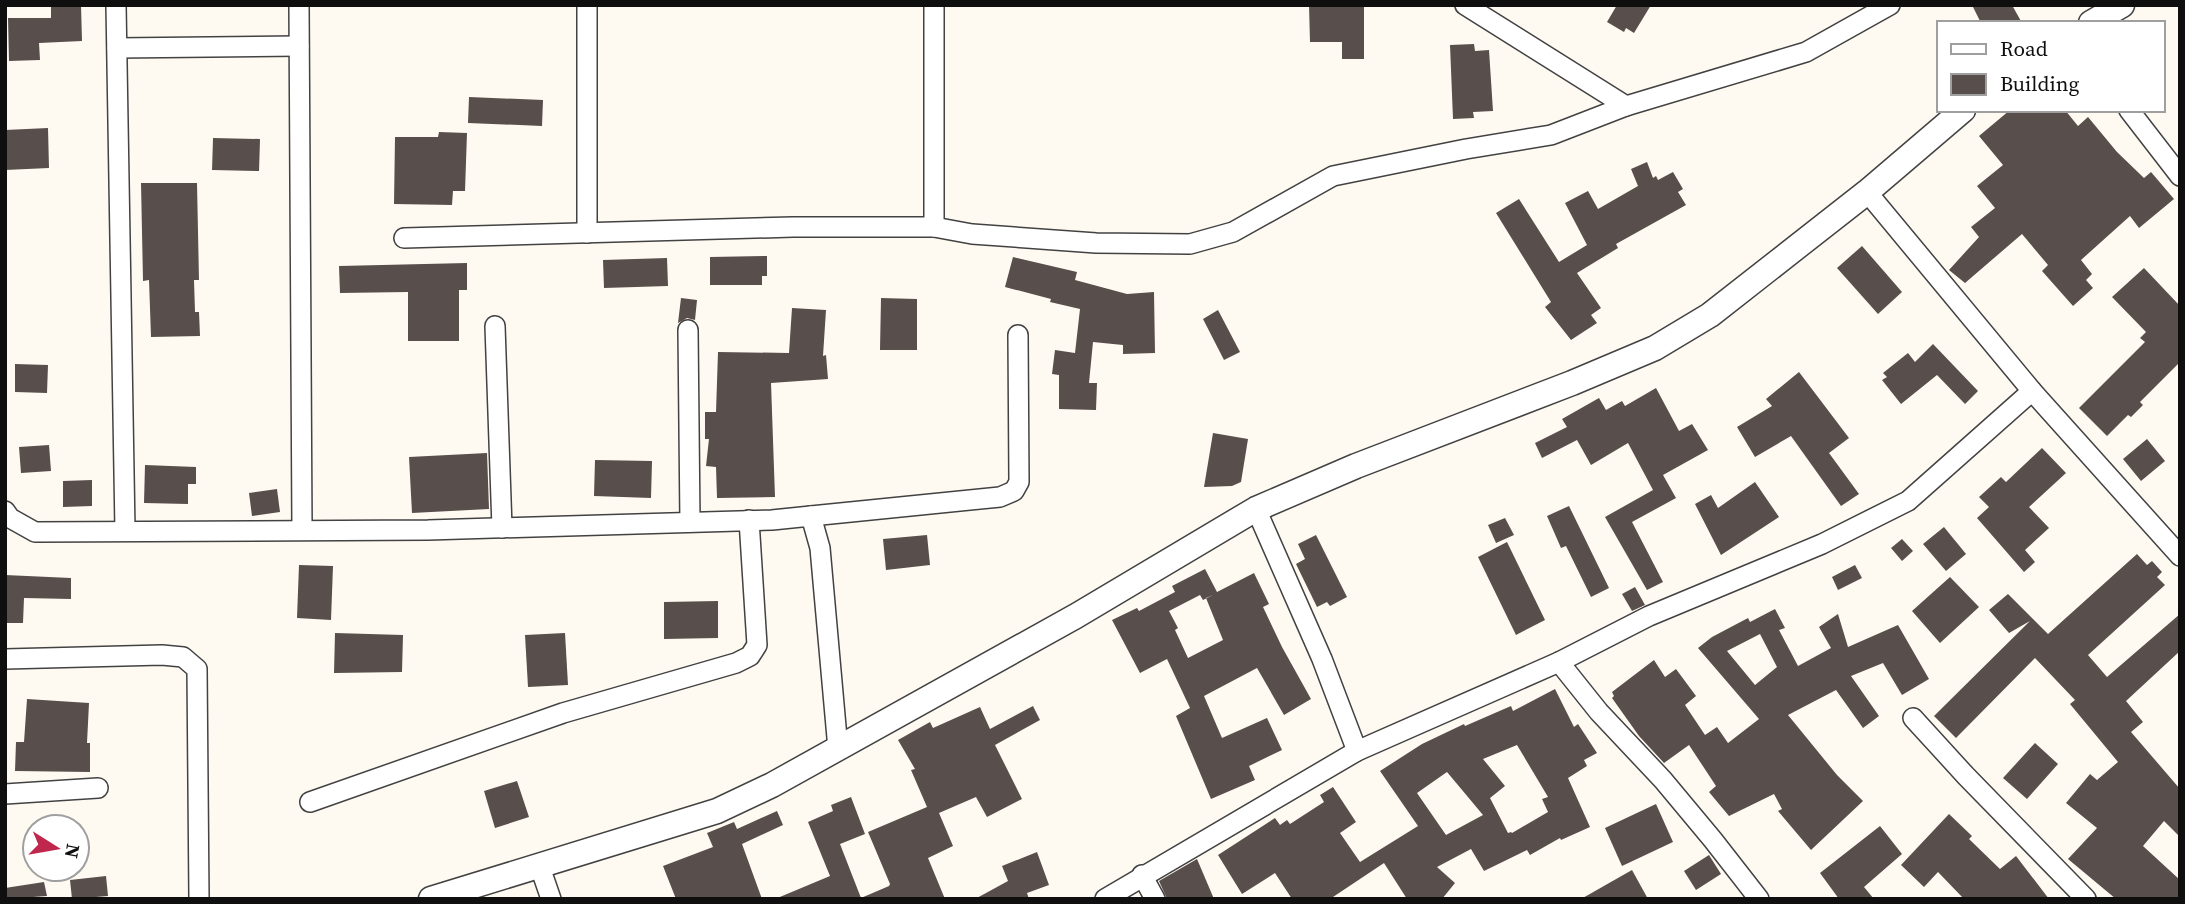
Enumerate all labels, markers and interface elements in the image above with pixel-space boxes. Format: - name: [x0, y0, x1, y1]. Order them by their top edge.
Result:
- legend: [1937, 21, 2164, 112]
- text: Road: [2000, 34, 2048, 63]
- text: Building: [2000, 69, 2079, 98]
- north arrow: [21, 813, 91, 883]
- text: N: [59, 842, 87, 861]

